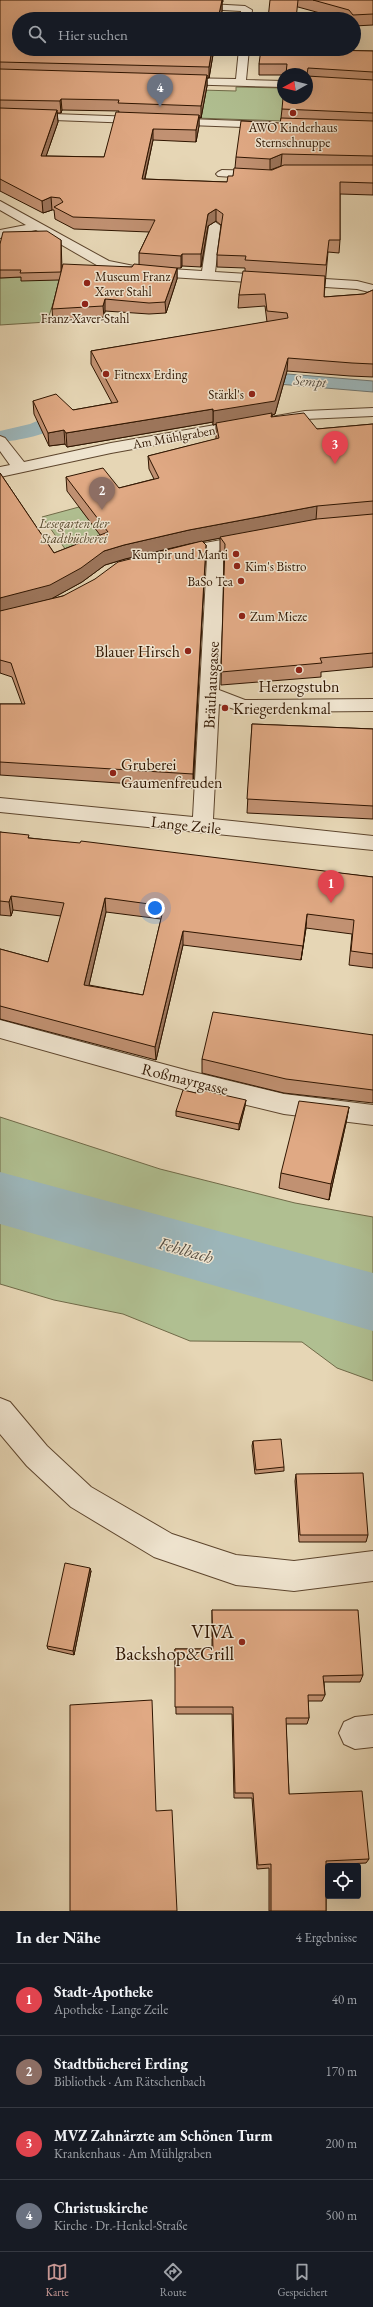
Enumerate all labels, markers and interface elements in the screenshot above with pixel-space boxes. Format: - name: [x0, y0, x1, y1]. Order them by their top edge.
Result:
- search box: [12, 12, 361, 56]
- icon: search: [26, 23, 48, 45]
- text: Hier suchen: [58, 25, 128, 44]
- north arrow: [277, 68, 313, 104]
- pin: 4: [147, 74, 173, 107]
- marker: AWO Kinderhaus Sternschnuppe: [288, 108, 298, 118]
- place label: AWO Kinderhaus Sternschnuppe: [248, 119, 337, 151]
- place label: Museum Franz Xaver Stahl: [94, 268, 170, 300]
- marker: Museum Franz Xaver Stahl: [82, 278, 92, 288]
- marker: Franz-Xaver-Stahl: [80, 299, 90, 309]
- place label: Franz-Xaver-Stahl: [41, 310, 129, 327]
- place label: Fitnexx Erding: [114, 366, 188, 383]
- marker: Fitnexx Erding: [101, 369, 111, 379]
- water label: Sempt: [292, 371, 328, 391]
- place label: Stärkl's: [208, 386, 244, 403]
- marker: Stärkl's: [247, 389, 257, 399]
- street label: Am Mühlgraben: [130, 421, 217, 453]
- pin: 3: [322, 431, 348, 464]
- pin: 2: [89, 477, 115, 510]
- park label: Lesegarten der Stadtbücherei: [38, 515, 110, 547]
- place label: Kumpir und Manti: [132, 546, 228, 563]
- marker: Kumpir und Manti: [231, 549, 241, 559]
- place label: Kim's Bistro: [245, 558, 306, 575]
- marker: Kim's Bistro: [232, 561, 242, 571]
- place label: BaSo Tea: [187, 573, 234, 590]
- marker: BaSo Tea: [236, 576, 246, 586]
- place label: Zum Mieze: [250, 608, 307, 625]
- marker: Zum Mieze: [237, 611, 247, 621]
- place label: Blauer Hirsch: [95, 641, 180, 662]
- street label: Bräuhausgasse: [198, 641, 224, 729]
- marker: Blauer Hirsch: [183, 646, 193, 656]
- marker: Herzogstubn: [294, 665, 304, 675]
- place label: Herzogstubn: [259, 676, 340, 697]
- place label: Kriegerdenkmal: [233, 698, 331, 719]
- marker: Kriegerdenkmal: [220, 703, 230, 713]
- place label: Gruberei Gaumenfreuden: [121, 754, 223, 793]
- marker: Gruberei Gaumenfreuden: [108, 768, 118, 778]
- street label: Lange Zeile: [150, 811, 222, 839]
- pin: 1: [318, 870, 344, 903]
- your location: [145, 898, 165, 918]
- street label: Roßmayrgasse: [140, 1058, 230, 1100]
- water label: Fehlbach: [155, 1231, 217, 1268]
- place label: VIVA Backshop&Grill: [115, 1619, 235, 1666]
- marker: VIVA Backshop&Grill: [237, 1637, 247, 1647]
- map controls: [325, 1863, 361, 1899]
- button: locate: [325, 1863, 361, 1899]
- text: In der Nähe: [16, 1926, 101, 1948]
- text: 4 Ergebnisse: [296, 1929, 357, 1946]
- text: Stadt-Apotheke: [54, 1982, 153, 2001]
- text: 1: [26, 1991, 32, 2008]
- text: 40 m: [332, 1991, 357, 2008]
- text: Apotheke · Lange Zeile: [54, 2001, 168, 2018]
- text: Stadtbücherei Erding: [54, 2054, 188, 2073]
- text: 2: [26, 2063, 32, 2080]
- text: 170 m: [326, 2063, 357, 2080]
- text: Bibliothek · Am Rätschenbach: [54, 2073, 206, 2090]
- text: MVZ Zahnärzte am Schönen Turm: [54, 2126, 273, 2145]
- text: 3: [26, 2135, 32, 2152]
- text: 200 m: [326, 2135, 357, 2152]
- text: Krankenhaus · Am Mühlgraben: [54, 2145, 212, 2162]
- text: Christuskirche: [54, 2198, 148, 2217]
- text: 4: [26, 2207, 32, 2224]
- text: 500 m: [326, 2207, 357, 2224]
- text: Kirche · Dr.-Henkel-Straße: [54, 2217, 188, 2234]
- tab: Karte: [45, 2261, 69, 2299]
- tab: Route: [160, 2261, 187, 2299]
- tab: Gespeichert: [277, 2261, 328, 2299]

